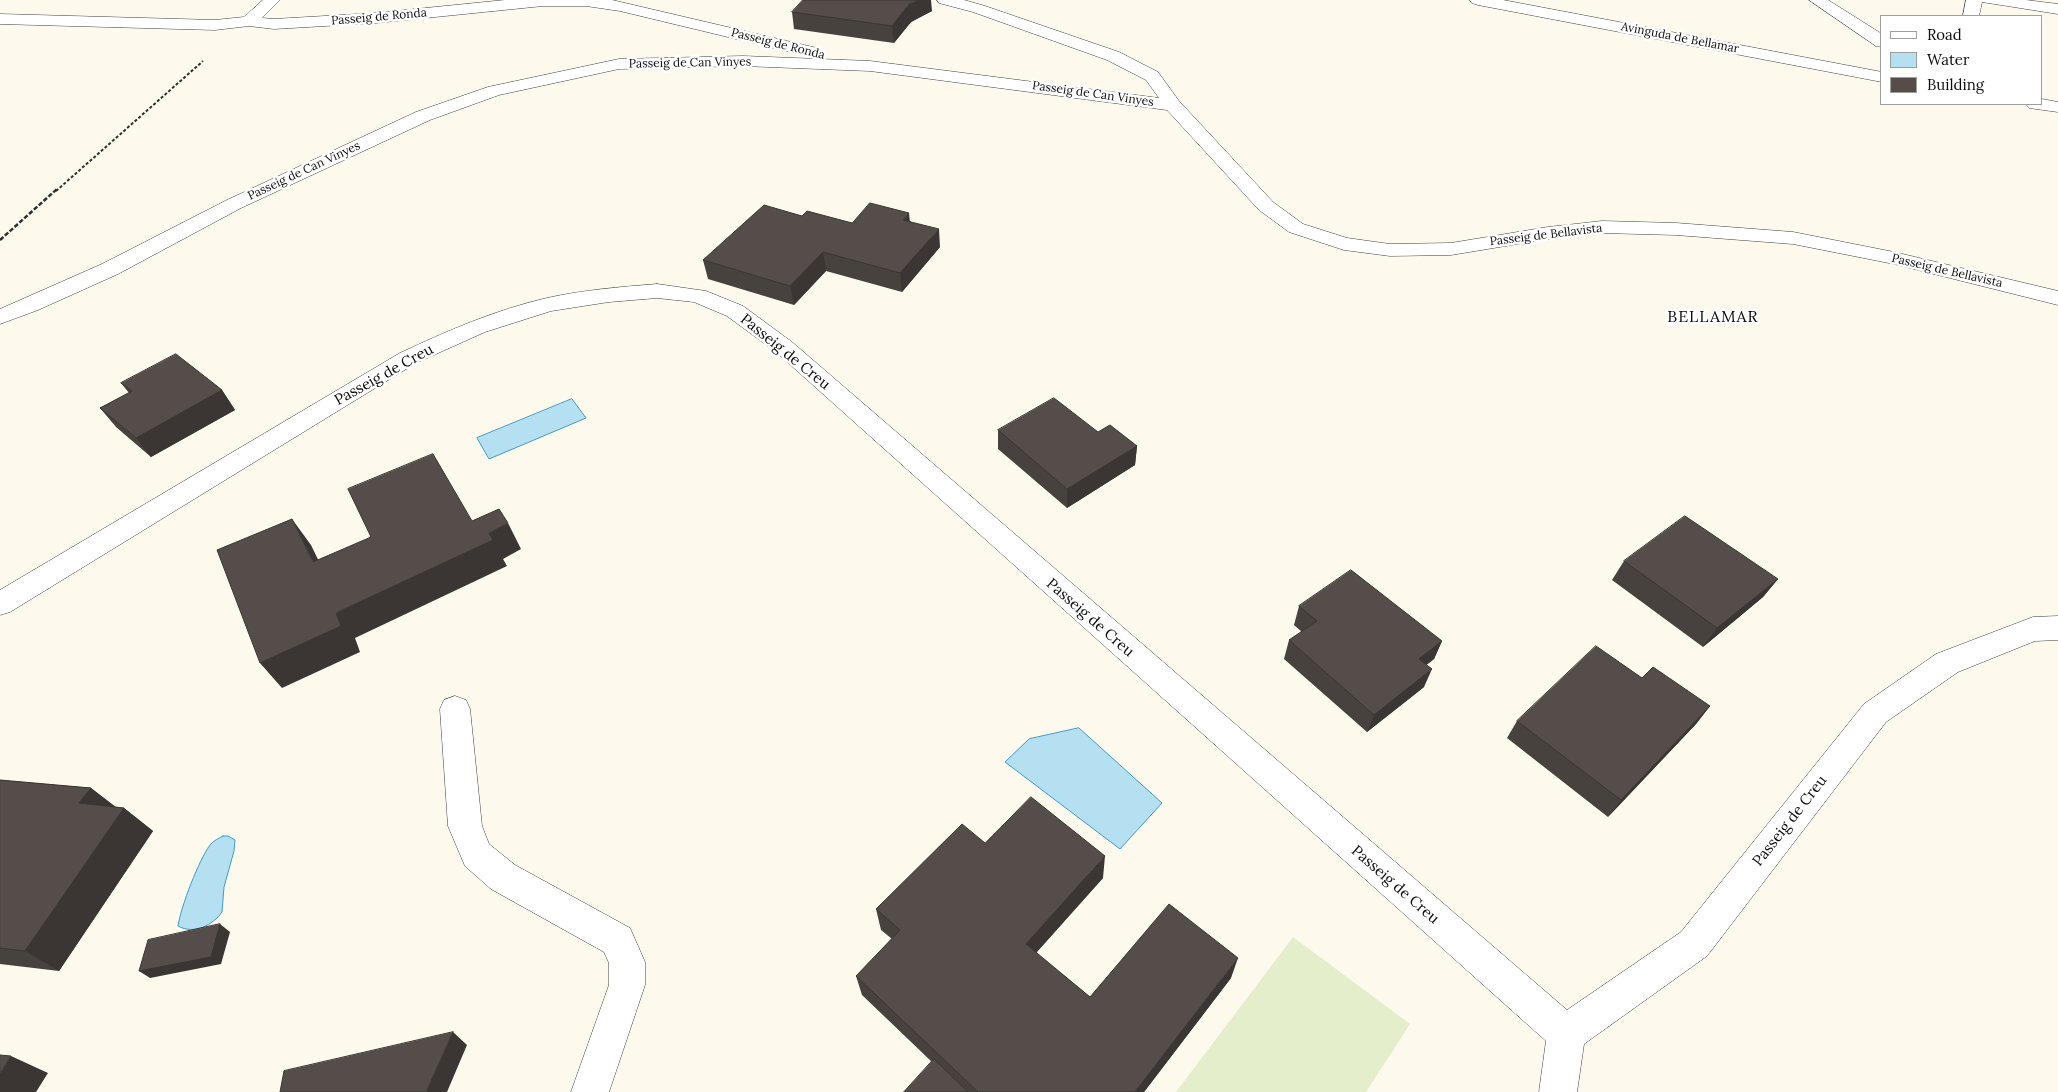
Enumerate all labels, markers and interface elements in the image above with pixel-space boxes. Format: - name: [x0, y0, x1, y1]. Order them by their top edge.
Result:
- street label: Passeig de Ronda: [330, 6, 428, 28]
- legend: [1880, 15, 2043, 105]
- street label: Avinguda de Bellamar: [1620, 19, 1740, 57]
- street label: Passeig de Ronda: [730, 25, 826, 63]
- text: Road: [1927, 25, 1962, 44]
- text: Water: [1927, 50, 1969, 69]
- street label: Passeig de Can Vinyes: [629, 55, 751, 71]
- text: Building: [1927, 75, 1984, 94]
- street label: Passeig de Can Vinyes: [1031, 78, 1155, 110]
- street label: Passeig de Can Vinyes: [245, 139, 363, 203]
- street label: Passeig de Bellavista: [1489, 221, 1603, 249]
- street label: Passeig de Bellavista: [1890, 251, 2004, 291]
- district label: BELLAMAR: [1666, 307, 1760, 327]
- street label: Passeig de Creu: [737, 310, 833, 394]
- street label: Passeig de Creu: [331, 340, 437, 410]
- street label: Passeig de Creu: [1043, 575, 1137, 661]
- street label: Passeig de Creu: [1749, 772, 1831, 870]
- street label: Passeig de Creu: [1348, 842, 1442, 928]

